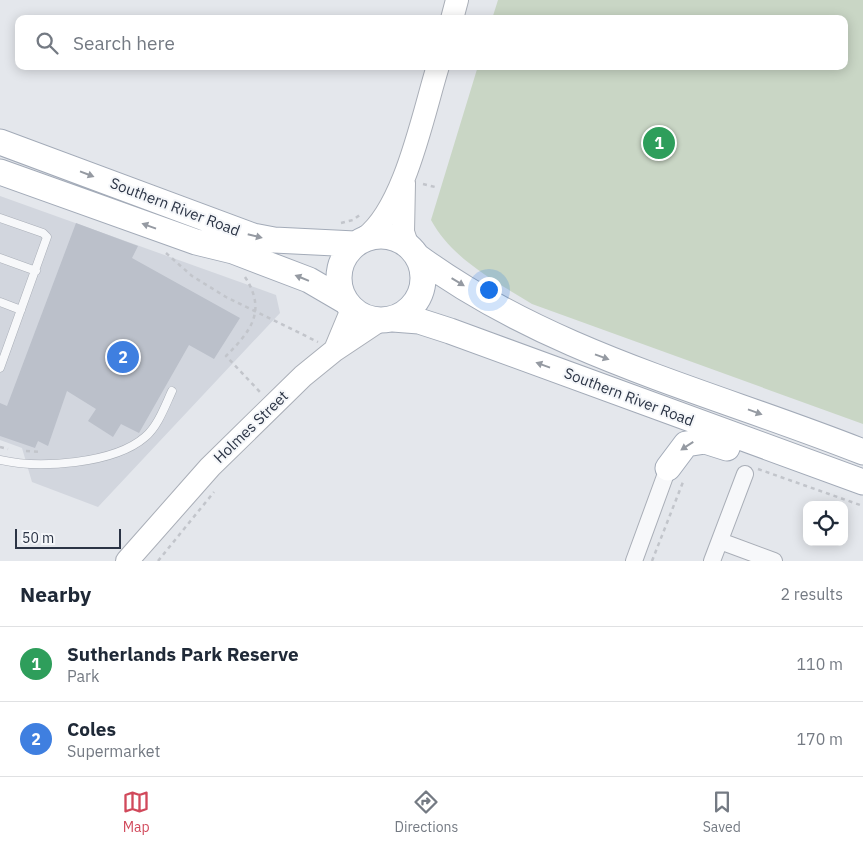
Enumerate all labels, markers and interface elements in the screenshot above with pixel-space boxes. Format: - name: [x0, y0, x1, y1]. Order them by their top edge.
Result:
- search box: [15, 15, 848, 70]
- icon: search: [33, 29, 61, 57]
- text: Search here: [73, 31, 175, 55]
- pin: 1: [643, 124, 675, 162]
- one-way arrow: [80, 170, 95, 178]
- street label: Southern River Road: [108, 173, 243, 240]
- one-way arrow: [141, 222, 156, 229]
- one-way arrow: [248, 232, 263, 240]
- one-way arrow: [294, 274, 309, 282]
- your location: [476, 277, 502, 303]
- one-way arrow: [452, 278, 465, 287]
- pin: 2: [107, 338, 139, 376]
- one-way arrow: [595, 353, 610, 361]
- one-way arrow: [535, 361, 550, 369]
- street label: Southern River Road: [562, 363, 697, 430]
- street label: Holmes Street: [209, 386, 292, 467]
- one-way arrow: [748, 408, 763, 416]
- one-way arrow: [680, 441, 694, 450]
- map controls: [803, 501, 848, 546]
- button: locate: [803, 501, 848, 546]
- scale bar: [15, 526, 121, 549]
- text: 50 m: [22, 529, 54, 547]
- text: Nearby: [20, 580, 91, 608]
- text: 2 results: [780, 584, 843, 604]
- text: Sutherlands Park Reserve: [67, 642, 299, 666]
- text: 1: [31, 654, 41, 674]
- text: 110 m: [796, 654, 843, 674]
- text: Park: [67, 666, 99, 686]
- text: Coles: [67, 717, 116, 741]
- text: 2: [31, 729, 41, 749]
- text: 170 m: [796, 729, 843, 749]
- text: Supermarket: [67, 741, 160, 761]
- tab: Map: [122, 788, 150, 836]
- tab: Directions: [395, 788, 458, 836]
- tab: Saved: [703, 788, 741, 836]

